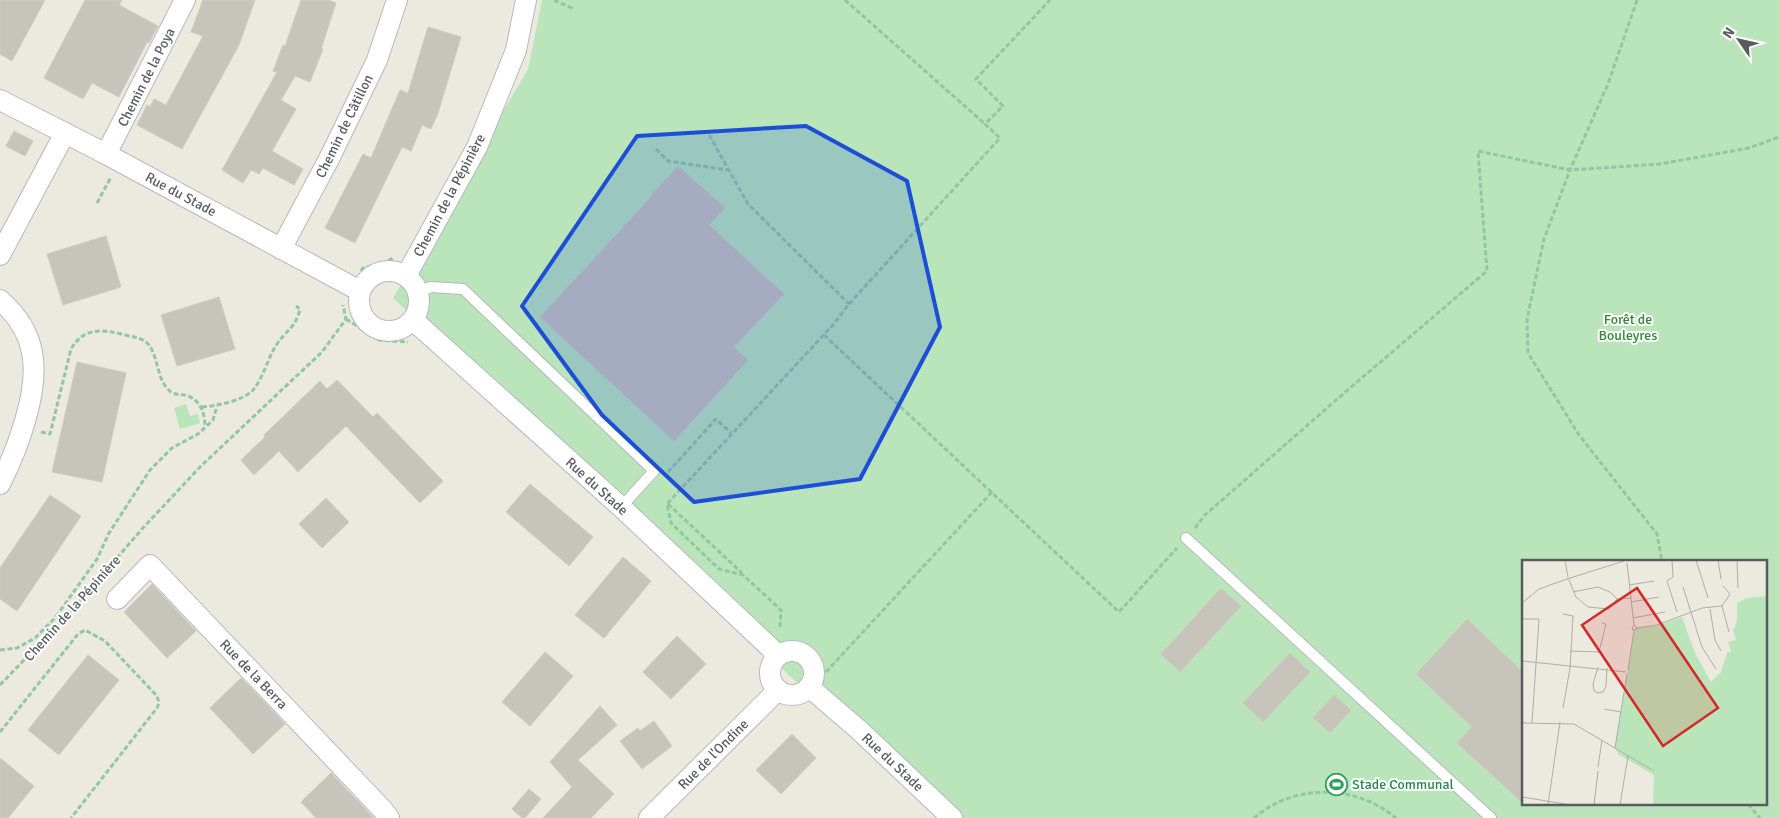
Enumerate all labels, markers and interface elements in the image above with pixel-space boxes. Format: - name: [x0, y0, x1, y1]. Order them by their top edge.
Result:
- north arrow: [1714, 15, 1764, 65]
- text: N: [1719, 24, 1738, 42]
- street label: Chemin de la Poya: [114, 25, 179, 129]
- street label: Chemin de Câtillon: [312, 72, 377, 181]
- street label: Chemin de la Pépinière: [410, 131, 489, 260]
- street label: Rue du Stade: [142, 169, 219, 220]
- park label: Forêt de Bouleyres: [1599, 311, 1657, 344]
- street label: Rue du Stade: [562, 454, 631, 519]
- street label: Chemin de la Pépinière: [20, 552, 124, 665]
- inset map: [1522, 560, 1766, 806]
- street label: Rue de la Berra: [216, 636, 291, 713]
- street label: Rue de l'Ondine: [675, 716, 752, 793]
- street label: Rue du Stade: [858, 730, 927, 795]
- sports icon: Stade Communal: [1324, 772, 1348, 796]
- place label: Stade Communal: [1352, 776, 1454, 793]

